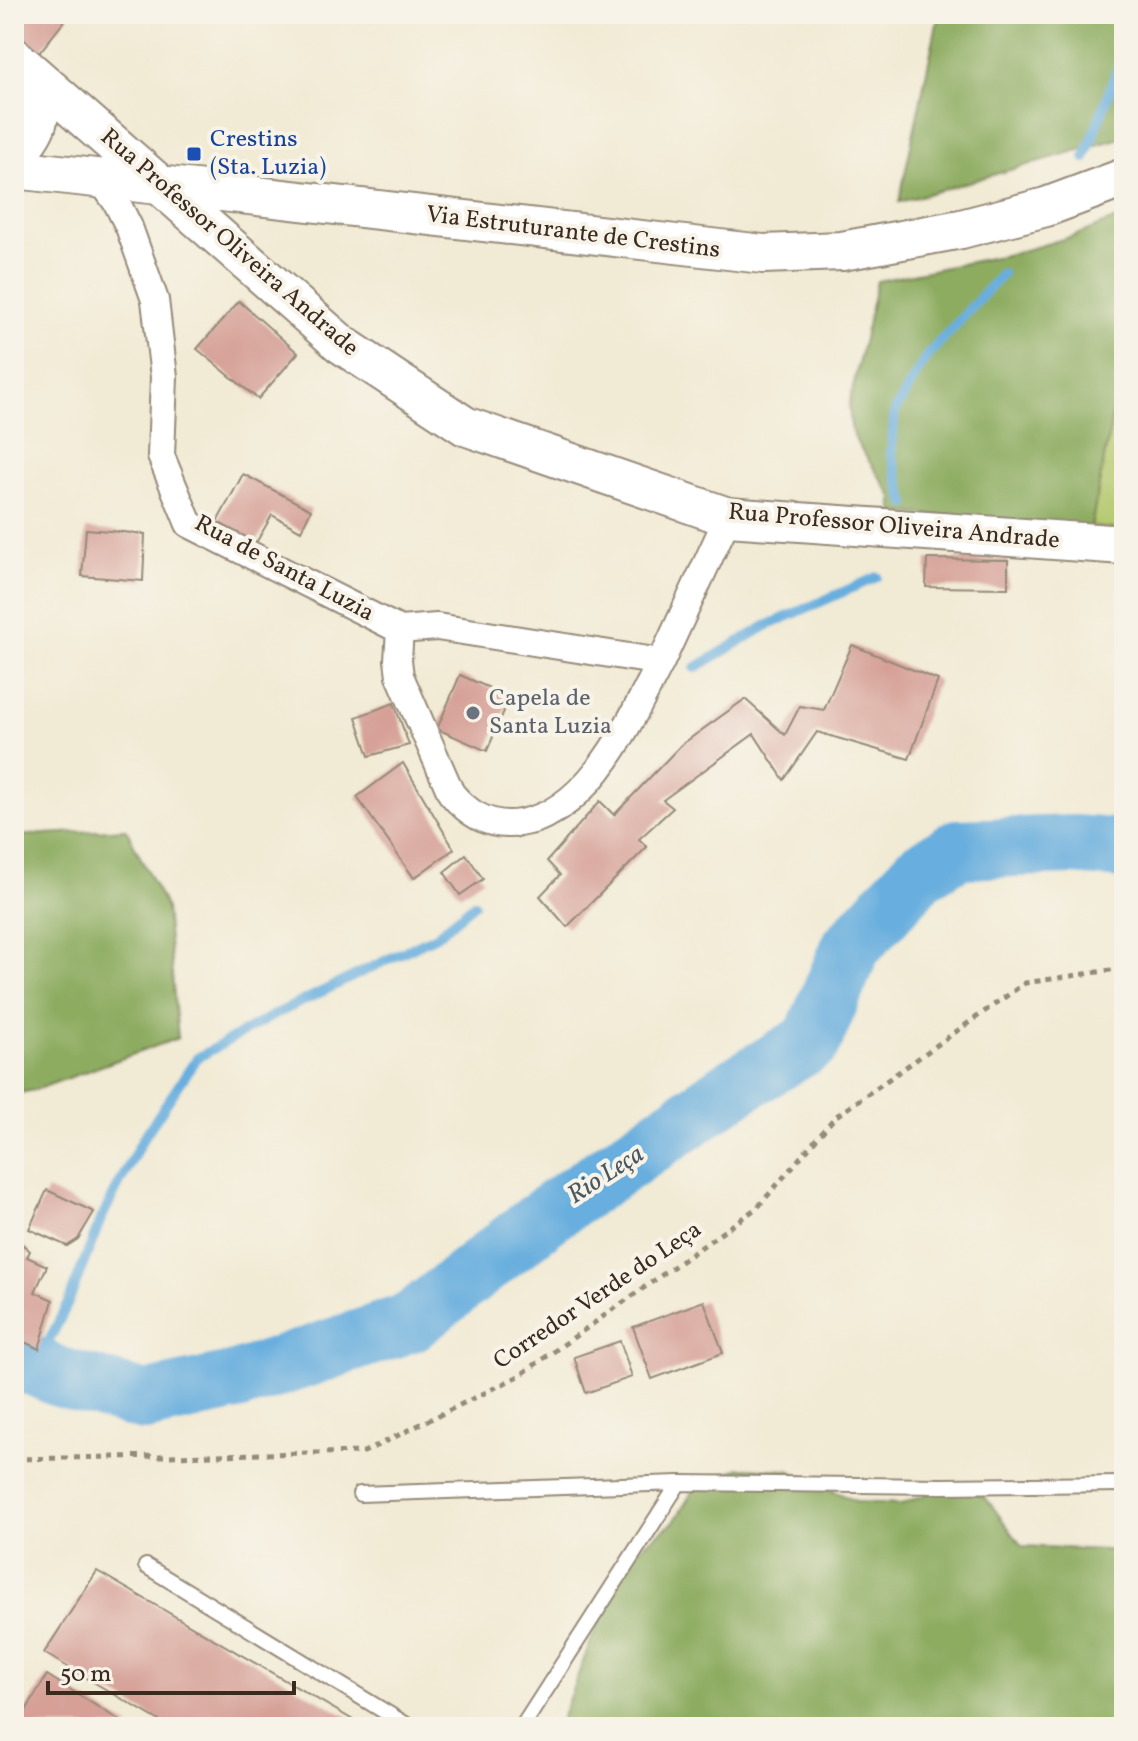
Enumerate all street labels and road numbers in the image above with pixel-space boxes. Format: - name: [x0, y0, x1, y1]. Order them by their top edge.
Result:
- street label: Rua Professor Oliveira Andrade: [92, 121, 366, 365]
- street label: Via Estruturante de Crestins: [424, 198, 722, 268]
- street label: Rua Professor Oliveira Andrade: [727, 496, 1061, 558]
- street label: Rua de Santa Luzia: [188, 507, 380, 631]
- street label: Corredor Verde do Leça: [487, 1214, 709, 1378]

